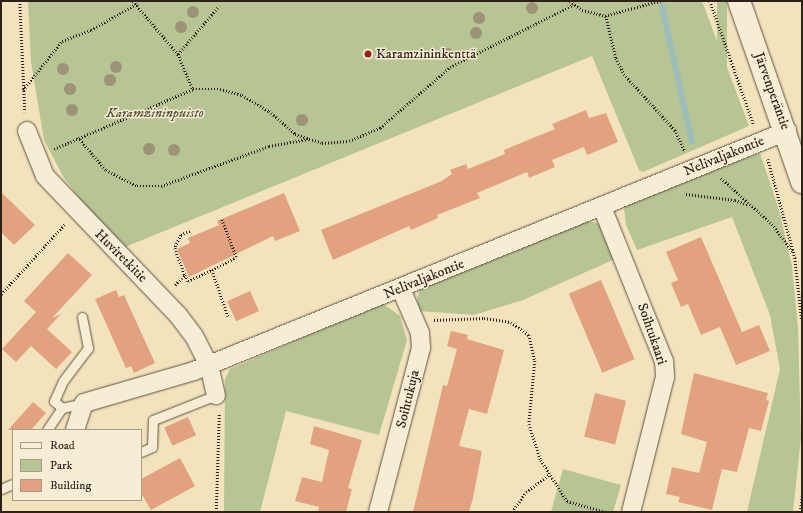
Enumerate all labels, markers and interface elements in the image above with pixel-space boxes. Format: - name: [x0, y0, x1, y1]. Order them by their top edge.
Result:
- place label: Karamzininkenttä: [376, 46, 476, 62]
- marker: Karamzininkenttä: [363, 49, 373, 59]
- street label: Järvenperäntie: [750, 50, 794, 132]
- park label: Karamzininpuisto: [106, 105, 204, 121]
- street label: Nelivaljakontie: [681, 132, 767, 180]
- street label: Huviretkitie: [91, 226, 151, 286]
- street label: Nelivaljakontie: [381, 255, 467, 303]
- street label: Soihtukaari: [634, 301, 670, 367]
- street label: Soihtukuja: [393, 368, 423, 430]
- legend: [12, 429, 142, 501]
- text: Road: [50, 438, 75, 453]
- text: Park: [50, 458, 72, 473]
- text: Building: [50, 478, 91, 493]

